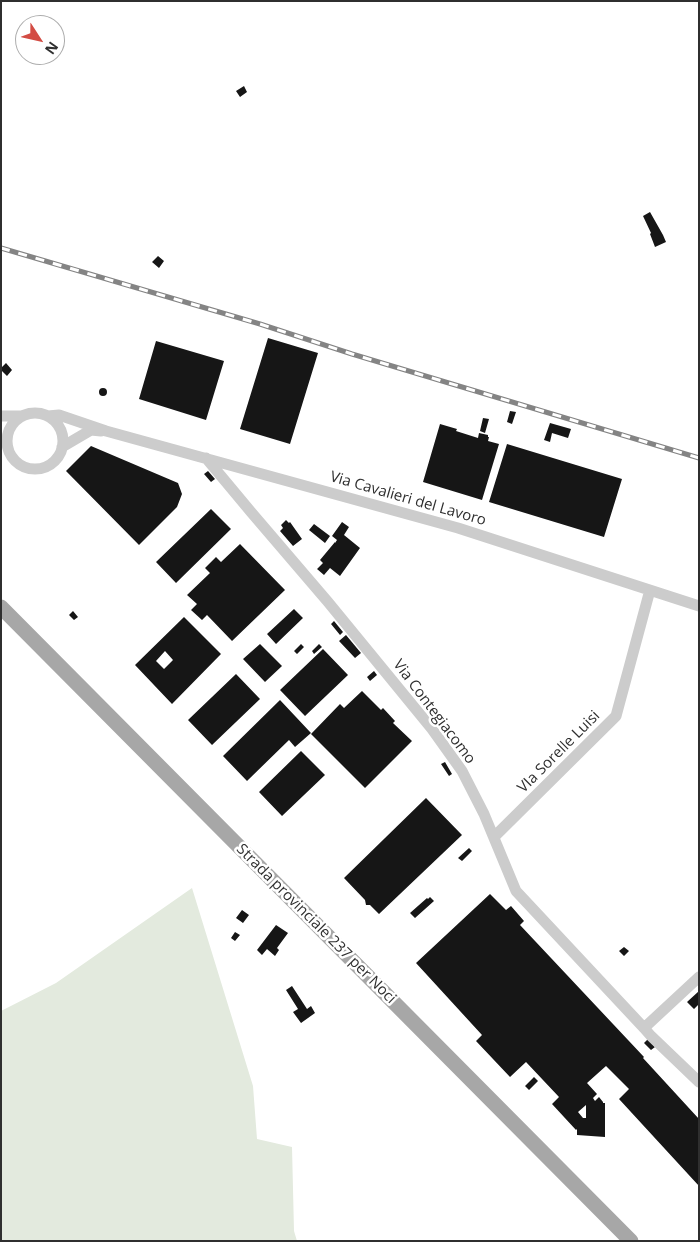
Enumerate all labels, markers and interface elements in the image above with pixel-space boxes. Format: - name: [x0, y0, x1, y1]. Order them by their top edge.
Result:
- north arrow: [15, 15, 65, 65]
- text: N: [41, 38, 63, 58]
- street label: Via Cavalieri del Lavoro: [328, 468, 488, 530]
- street label: Via Contegiacomo: [389, 656, 479, 768]
- street label: VIa Sorelle Luisi: [514, 707, 604, 797]
- street label: Strada provinciale 237 per Noci: [232, 840, 400, 1008]

